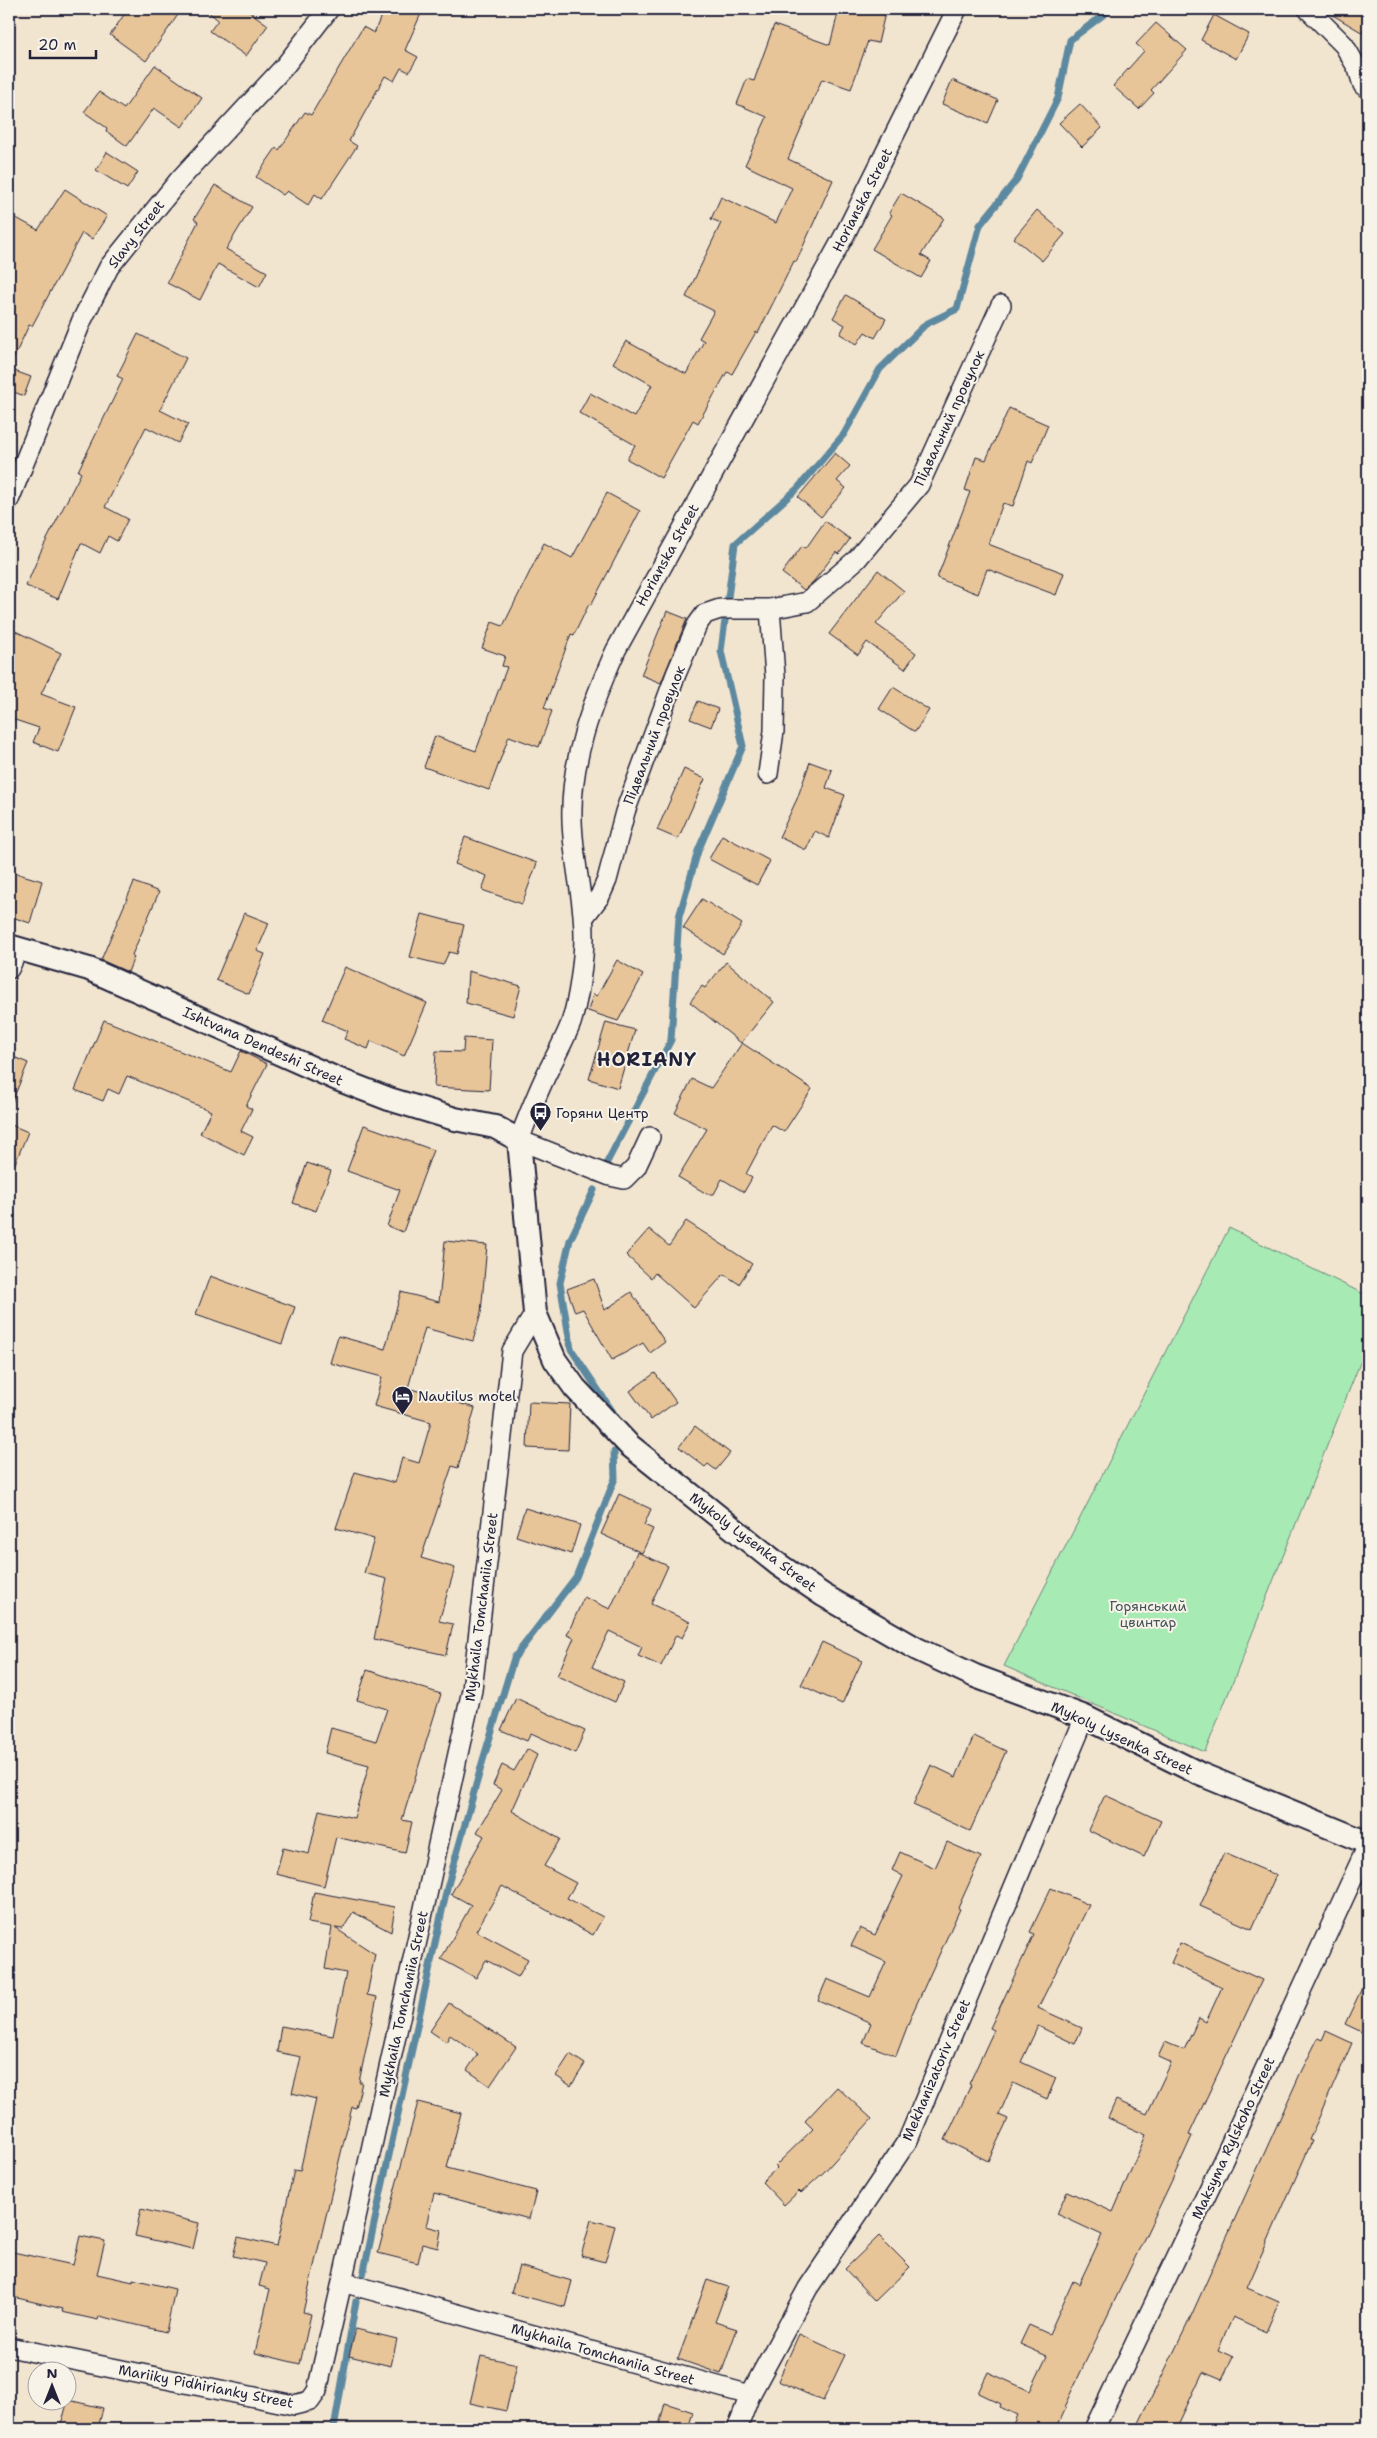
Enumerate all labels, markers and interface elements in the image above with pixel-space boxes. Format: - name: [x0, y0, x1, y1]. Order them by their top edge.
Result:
- scale bar: [30, 28, 96, 60]
- text: 20 m: [38, 35, 77, 55]
- street label: Horianska Street: [828, 145, 896, 255]
- street label: Slavy Street: [104, 196, 168, 272]
- street label: Підвальний провулок: [910, 347, 989, 489]
- street label: Horianska Street: [631, 501, 703, 609]
- street label: Підвальний провулок: [619, 662, 689, 807]
- street label: Ishtvana Dendeshi Street: [180, 1002, 346, 1090]
- district label: HORIANY: [597, 1047, 697, 1072]
- bus stop icon: Горяни Центр: [528, 1101, 552, 1132]
- place label: Горяни Центр: [556, 1104, 649, 1122]
- hotel icon: Nautilus motel: [390, 1384, 414, 1415]
- place label: Nautilus motel: [418, 1387, 517, 1405]
- street label: Mykoly Lysenka Street: [686, 1488, 820, 1596]
- street label: Mykhaila Tomchaniia Street: [460, 1512, 502, 1702]
- park label: Горянський цвинтар: [1109, 1597, 1187, 1631]
- street label: Mykoly Lysenka Street: [1048, 1697, 1196, 1779]
- street label: Mykhaila Tomchaniia Street: [374, 1909, 432, 2099]
- street label: Mekhanizatoriv Street: [898, 1996, 974, 2144]
- street label: Maksyma Rylskoho Street: [1187, 2054, 1279, 2222]
- street label: Mykhaila Tomchaniia Street: [509, 2319, 697, 2389]
- north arrow: [28, 2360, 78, 2410]
- street label: Mariiky Pidhirianky Street: [117, 2360, 295, 2412]
- text: N: [46, 2364, 58, 2382]

